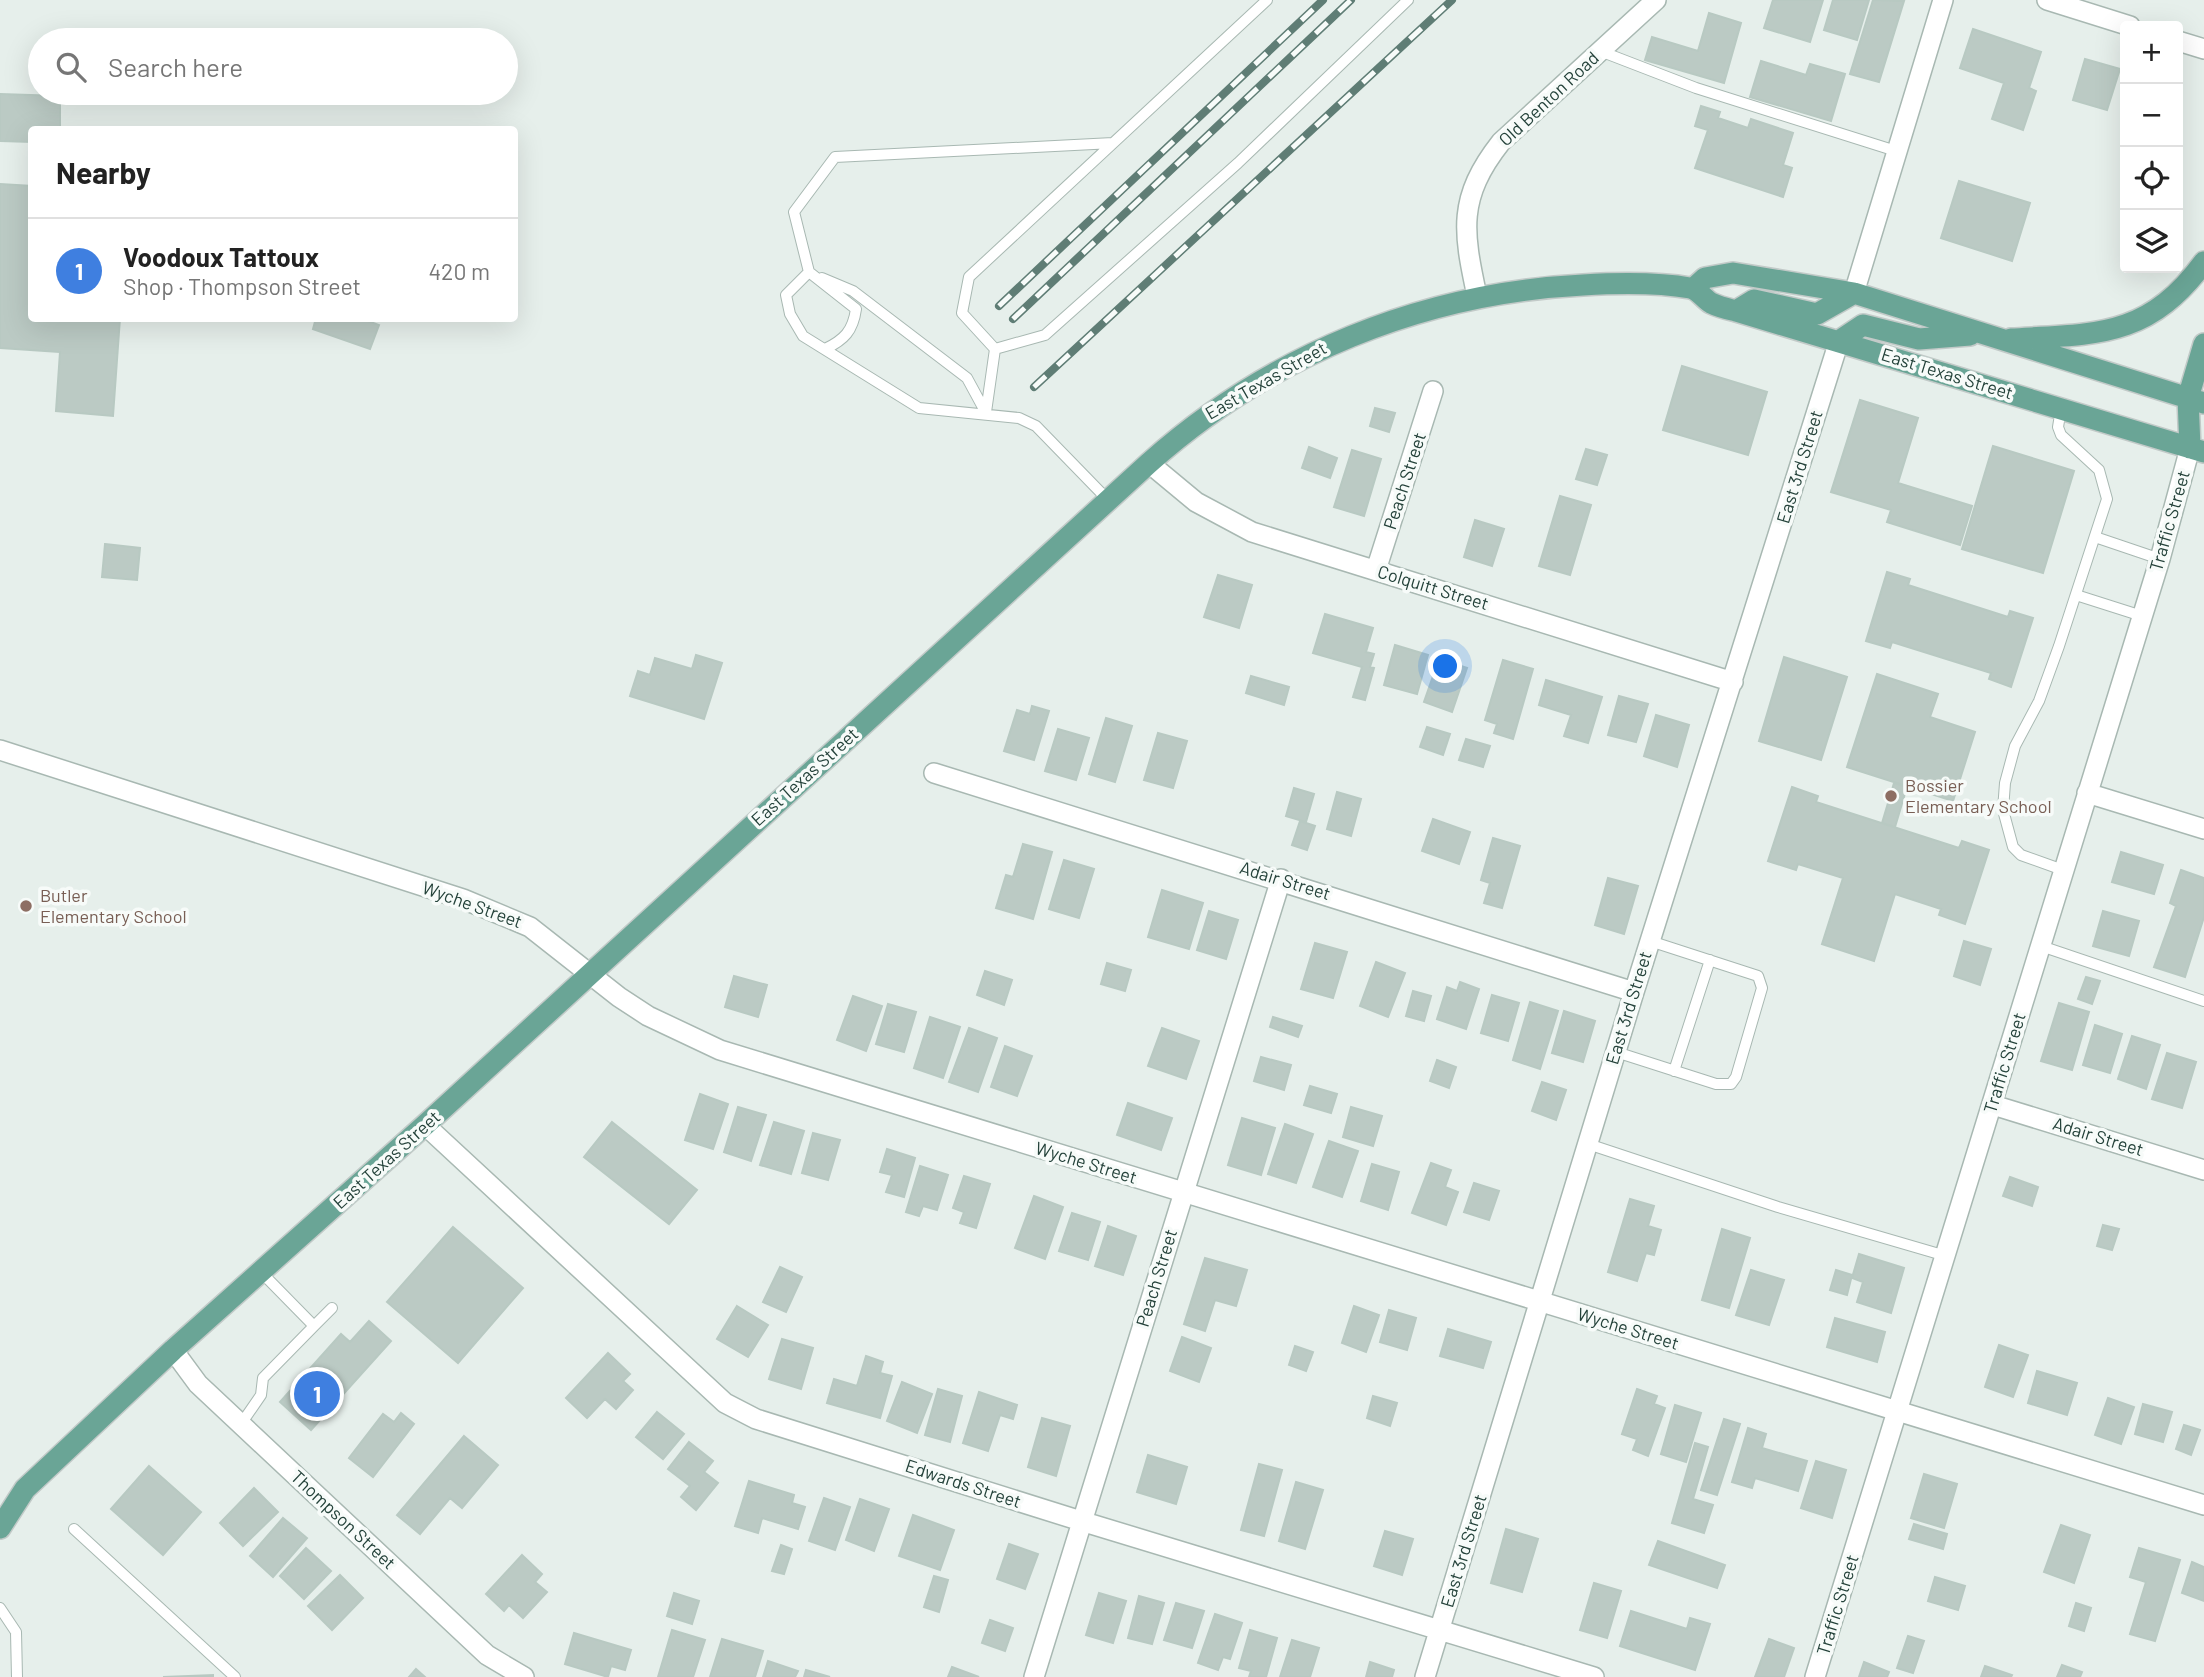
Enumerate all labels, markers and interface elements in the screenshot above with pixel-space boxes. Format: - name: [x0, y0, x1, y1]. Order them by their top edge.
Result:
- map controls: [2120, 21, 2183, 273]
- button: +: [2120, 21, 2183, 84]
- search box: [28, 28, 518, 105]
- street label: Old Benton Road: [1494, 46, 1603, 150]
- icon: search: [52, 48, 90, 86]
- text: Search here: [108, 51, 243, 82]
- button: −: [2120, 84, 2183, 147]
- button: locate: [2120, 147, 2183, 210]
- text: Nearby: [56, 154, 151, 190]
- button: layers: [2120, 210, 2183, 273]
- text: Voodoux Tattoux: [123, 241, 319, 272]
- text: 1: [75, 257, 83, 285]
- text: 420 m: [428, 257, 490, 285]
- text: Shop · Thompson Street: [123, 272, 361, 300]
- street label: East Texas Street: [1201, 337, 1330, 424]
- street label: East Texas Street: [1879, 343, 2016, 404]
- street label: East 3rd Street: [1771, 407, 1827, 526]
- street label: Peach Street: [1378, 429, 1430, 532]
- street label: Traffic Street: [2144, 468, 2194, 574]
- street label: Colquitt Street: [1375, 560, 1491, 614]
- your location: [1428, 649, 1462, 683]
- street label: East Texas Street: [746, 722, 862, 830]
- place label: Bossier Elementary School: [1905, 774, 2052, 817]
- marker: Bossier Elementary School: [1883, 788, 1899, 804]
- street label: Adair Street: [1237, 856, 1333, 904]
- street label: Wyche Street: [419, 876, 525, 932]
- place label: Butler Elementary School: [40, 884, 187, 927]
- marker: Butler Elementary School: [18, 898, 34, 914]
- street label: East 3rd Street: [1600, 948, 1656, 1067]
- street label: Traffic Street: [1978, 1010, 2030, 1116]
- street label: East Texas Street: [328, 1105, 444, 1213]
- street label: Adair Street: [2050, 1112, 2146, 1160]
- street label: Wyche Street: [1033, 1136, 1140, 1188]
- street label: Peach Street: [1131, 1226, 1181, 1329]
- street label: Wyche Street: [1575, 1302, 1682, 1354]
- pin: 1: [294, 1368, 340, 1420]
- street label: Edwards Street: [903, 1454, 1024, 1512]
- street label: Thompson Street: [287, 1465, 401, 1573]
- street label: East 3rd Street: [1435, 1491, 1491, 1610]
- street label: Traffic Street: [1811, 1552, 1863, 1658]

